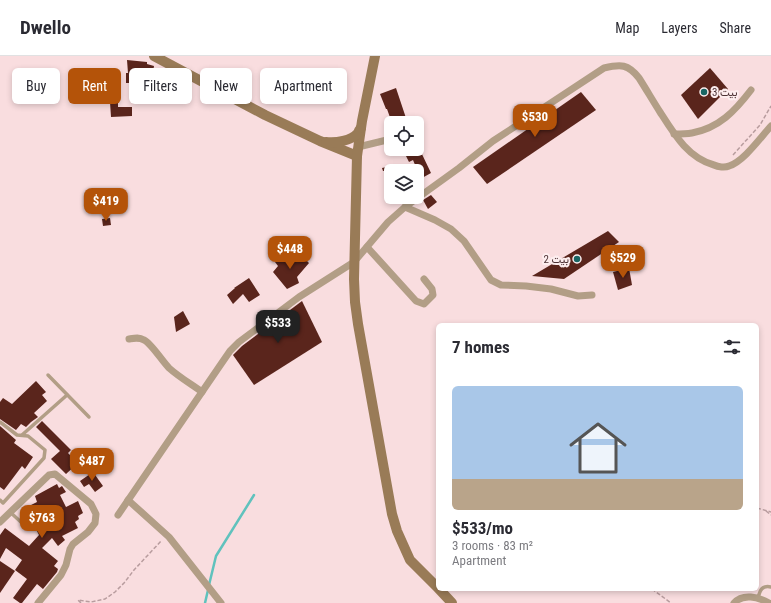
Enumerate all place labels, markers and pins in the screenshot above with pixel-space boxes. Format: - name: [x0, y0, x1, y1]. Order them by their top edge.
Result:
- place label: بيت 3: [712, 86, 737, 99]
- marker: بيت 3: [699, 87, 709, 97]
- pin: $530: [511, 104, 559, 138]
- pin: $419: [82, 188, 130, 222]
- pin: $448: [266, 236, 314, 270]
- pin: $529: [599, 245, 647, 279]
- place label: بيت 2: [544, 253, 569, 266]
- marker: بيت 2: [572, 254, 582, 264]
- pin: $533: [254, 310, 302, 344]
- pin: $487: [68, 448, 116, 482]
- pin: $763: [18, 505, 66, 539]

